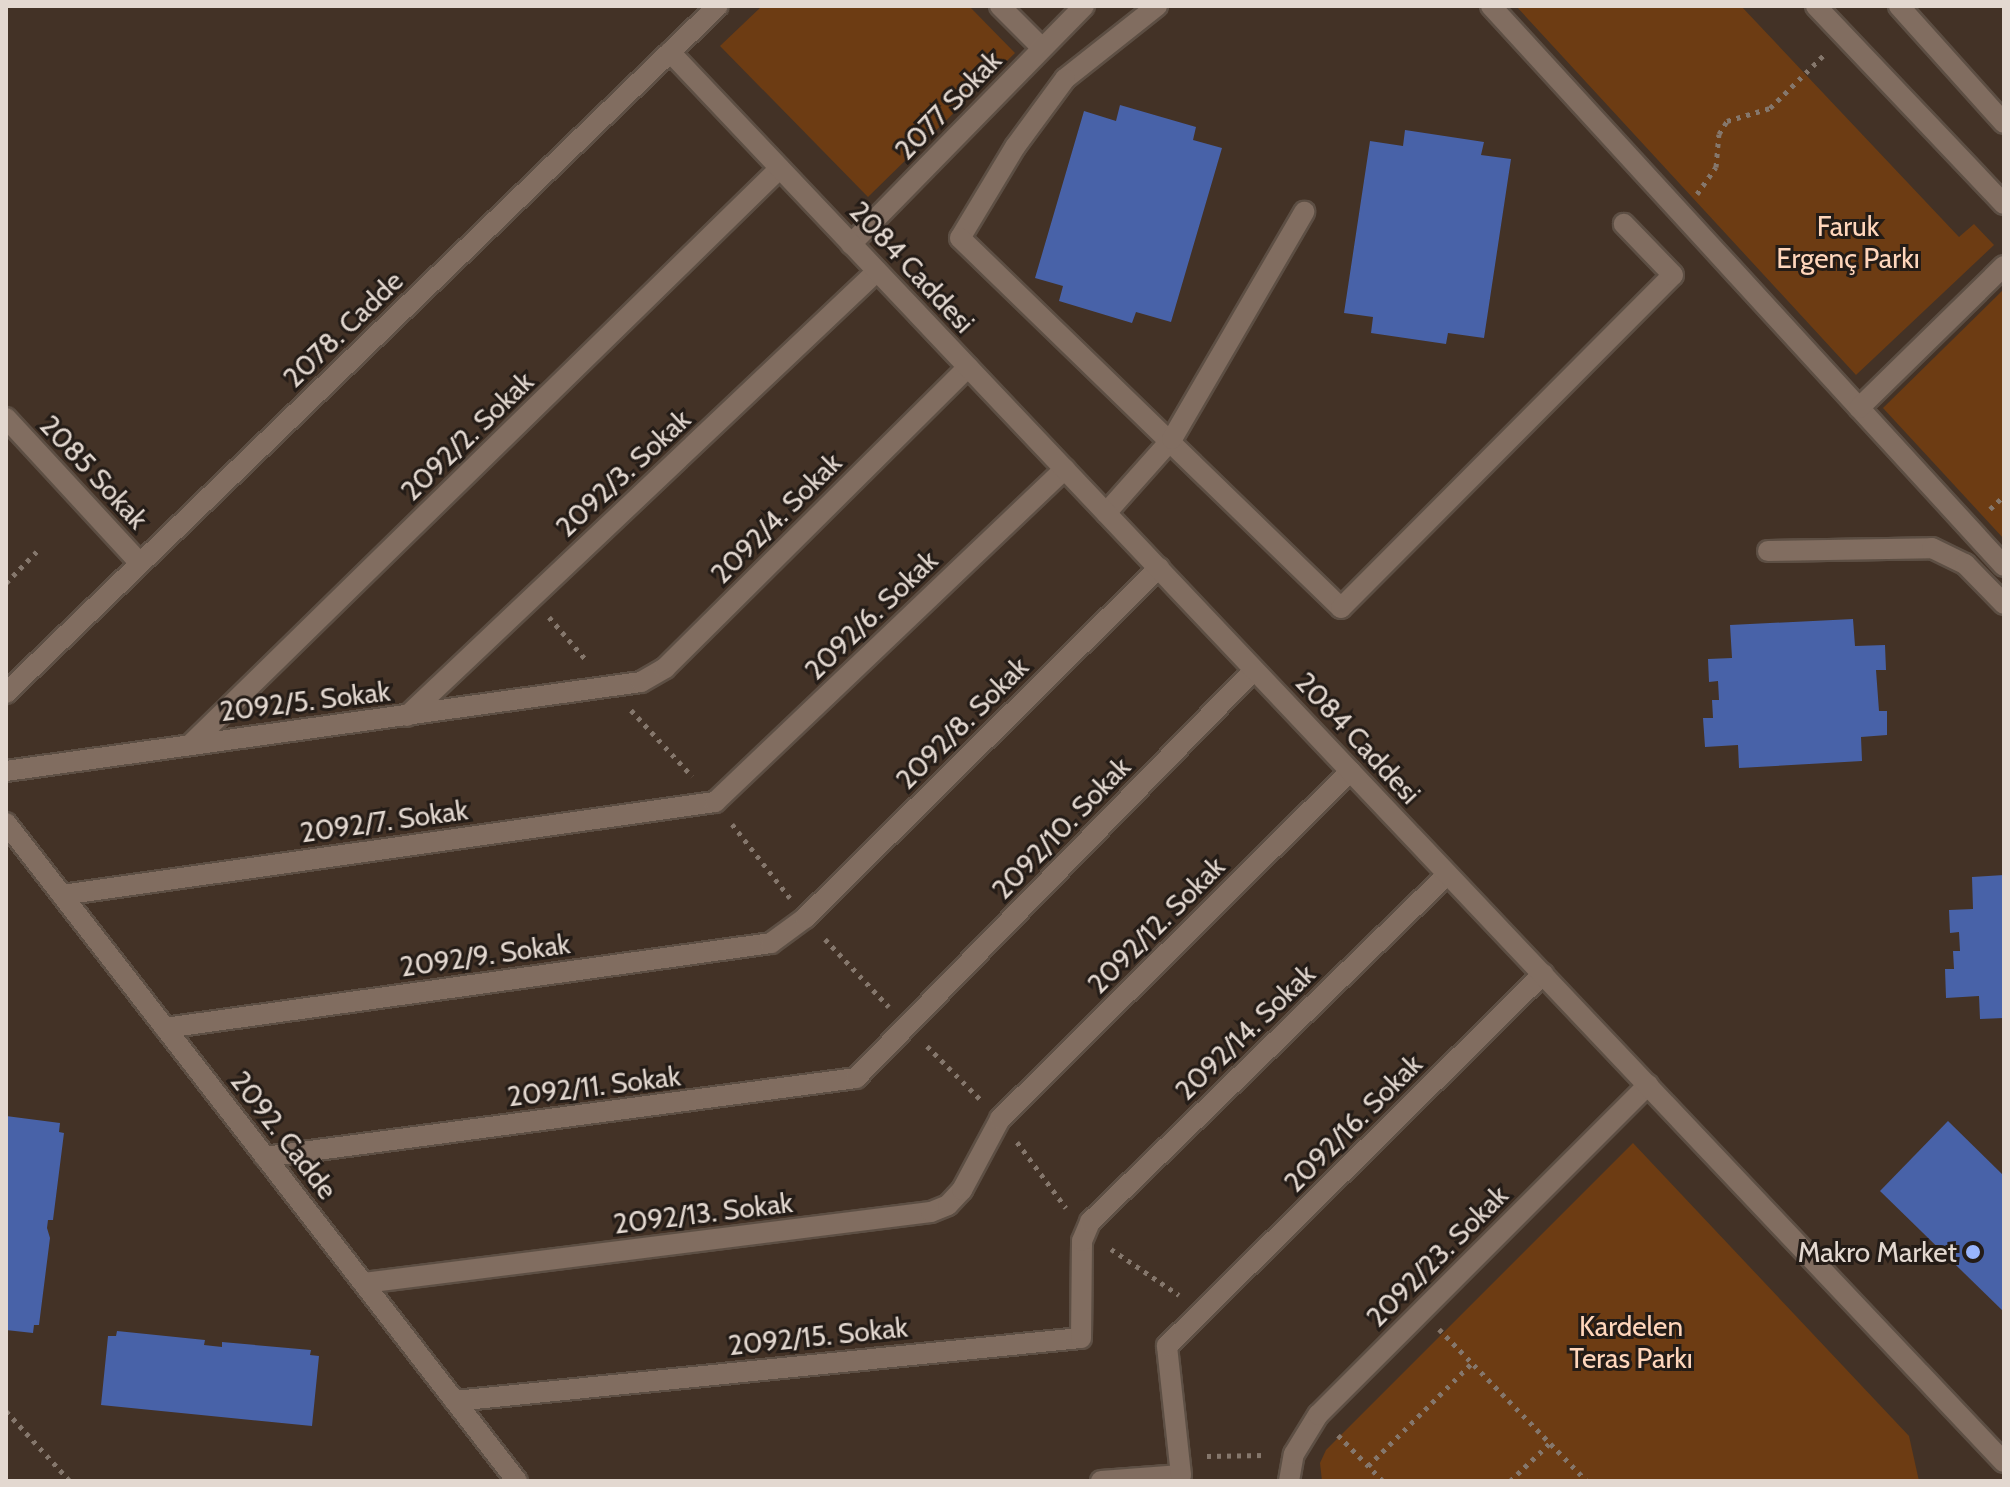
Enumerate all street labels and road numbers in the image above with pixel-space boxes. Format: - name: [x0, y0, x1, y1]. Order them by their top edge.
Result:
- street label: 2077 Sokak: [888, 44, 1008, 166]
- street label: 2084 Caddesi: [843, 194, 981, 340]
- street label: 2078. Cadde: [276, 264, 410, 394]
- street label: 2092/2. Sokak: [394, 365, 540, 507]
- street label: 2092/3. Sokak: [549, 402, 697, 544]
- street label: 2085 Sokak: [33, 408, 155, 536]
- street label: 2092/4. Sokak: [704, 446, 848, 590]
- street label: 2092/6. Sokak: [798, 543, 944, 687]
- street label: 2092/8. Sokak: [889, 650, 1035, 796]
- street label: 2084 Caddesi: [1289, 665, 1427, 811]
- street label: 2092/5. Sokak: [218, 674, 392, 728]
- street label: 2092/10. Sokak: [985, 750, 1137, 906]
- street label: 2092/7. Sokak: [298, 793, 470, 849]
- street label: 2092/12. Sokak: [1081, 850, 1231, 1000]
- street label: 2092/9. Sokak: [398, 926, 572, 984]
- street label: 2092/14. Sokak: [1168, 957, 1322, 1107]
- street label: 2092/16. Sokak: [1277, 1047, 1429, 1199]
- street label: 2092/11. Sokak: [505, 1059, 683, 1113]
- street label: 2092. Cadde: [224, 1064, 344, 1206]
- street label: 2092/23. Sokak: [1359, 1178, 1515, 1334]
- street label: 2092/13. Sokak: [611, 1185, 795, 1241]
- street label: 2092/15. Sokak: [727, 1310, 909, 1362]

